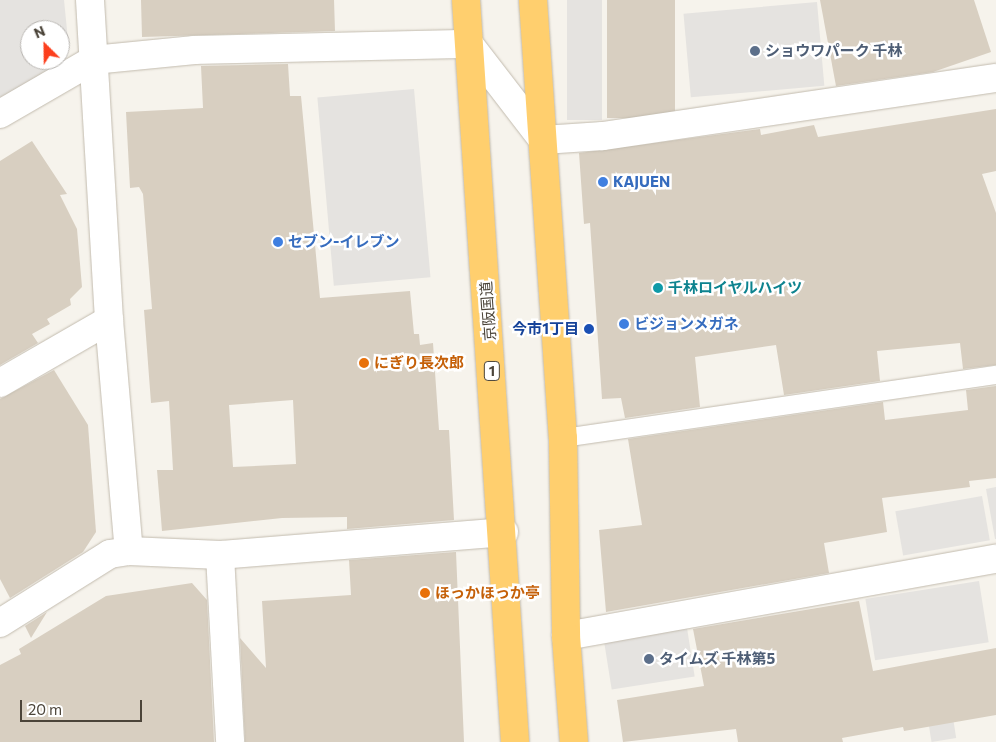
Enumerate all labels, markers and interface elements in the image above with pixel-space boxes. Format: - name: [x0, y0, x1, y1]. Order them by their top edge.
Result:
- north arrow: [20, 20, 70, 70]
- text: N: [31, 22, 47, 42]
- place label: ショウワパーク 千林: [765, 42, 903, 60]
- marker: ショウワパーク 千林: [749, 45, 761, 57]
- place label: KAJUEN: [613, 173, 670, 191]
- marker: KAJUEN: [597, 176, 609, 188]
- place label: セブン-イレブン: [288, 233, 399, 251]
- marker: セブン-イレブン: [272, 236, 284, 248]
- place label: 千林ロイヤルハイツ: [668, 279, 803, 297]
- street label: 京阪国道: [477, 280, 499, 342]
- marker: 千林ロイヤルハイツ: [652, 282, 664, 294]
- place label: ビジョンメガネ: [634, 315, 739, 333]
- marker: ビジョンメガネ: [618, 318, 630, 330]
- place label: 今市1丁目: [512, 320, 579, 338]
- marker: 今市1丁目: [583, 323, 595, 335]
- place label: にぎり長次郎: [374, 354, 464, 372]
- marker: にぎり長次郎: [358, 357, 370, 369]
- road number: 1: [483, 360, 501, 382]
- place label: ほっかほっか亭: [435, 584, 540, 602]
- marker: ほっかほっか亭: [419, 587, 431, 599]
- place label: タイムズ 千林第5: [659, 650, 776, 668]
- marker: タイムズ 千林第5: [643, 653, 655, 665]
- scale bar: [22, 690, 145, 722]
- text: 20 m: [28, 700, 62, 718]

